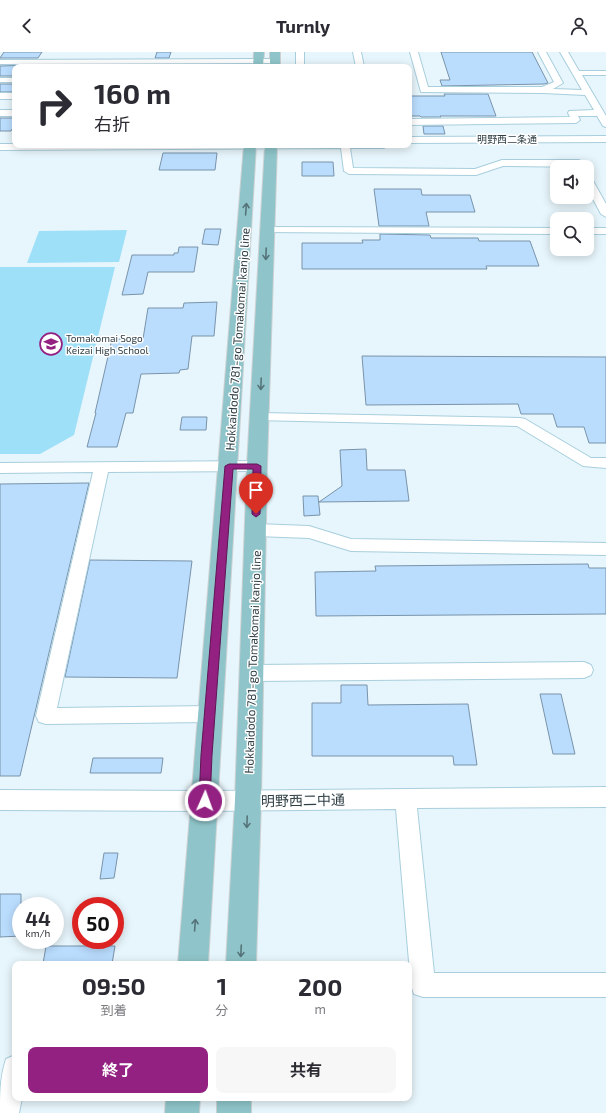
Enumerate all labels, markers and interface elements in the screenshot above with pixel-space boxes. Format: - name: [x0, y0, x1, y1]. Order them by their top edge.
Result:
- icon: back: [16, 15, 38, 37]
- text: Turnly: [276, 15, 330, 37]
- icon: person: [568, 15, 590, 37]
- text: 160 m: [94, 76, 171, 110]
- icon: right: [28, 80, 80, 132]
- text: 右折: [94, 113, 130, 135]
- street label: 明野西二条通: [477, 133, 537, 145]
- map controls: [550, 160, 594, 256]
- button: sound: [550, 160, 594, 204]
- one-way arrow: [242, 203, 250, 216]
- button: search: [550, 212, 594, 256]
- street label: Hokkaidodo 781-go Tomakomai kanjo line: [222, 227, 253, 451]
- one-way arrow: [263, 247, 270, 260]
- school or university icon: Tomakomai Sogo Keizai High School: [38, 331, 64, 357]
- place label: Tomakomai Sogo Keizai High School: [66, 332, 148, 356]
- one-way arrow: [257, 377, 265, 390]
- pin: [239, 473, 273, 514]
- icon: arrive: [245, 479, 267, 501]
- street label: Hokkaidodo 781-go Tomakomai kanjo line: [241, 550, 264, 774]
- position arrow: [184, 780, 226, 822]
- street label: 明野西二中通: [261, 791, 345, 809]
- one-way arrow: [243, 815, 251, 828]
- speed limit sign: 50: [72, 897, 124, 949]
- text: 44: [25, 906, 51, 930]
- one-way arrow: [192, 919, 199, 932]
- text: km/h: [26, 927, 50, 939]
- one-way arrow: [237, 944, 245, 957]
- text: 09:50: [82, 971, 146, 1000]
- text: 1: [217, 971, 227, 1000]
- text: 200: [298, 972, 342, 1001]
- text: m: [314, 1001, 326, 1017]
- text: 到着: [101, 1002, 127, 1018]
- text: 分: [215, 1002, 228, 1018]
- button: 終了: [28, 1047, 208, 1093]
- button: 共有: [216, 1047, 396, 1093]

